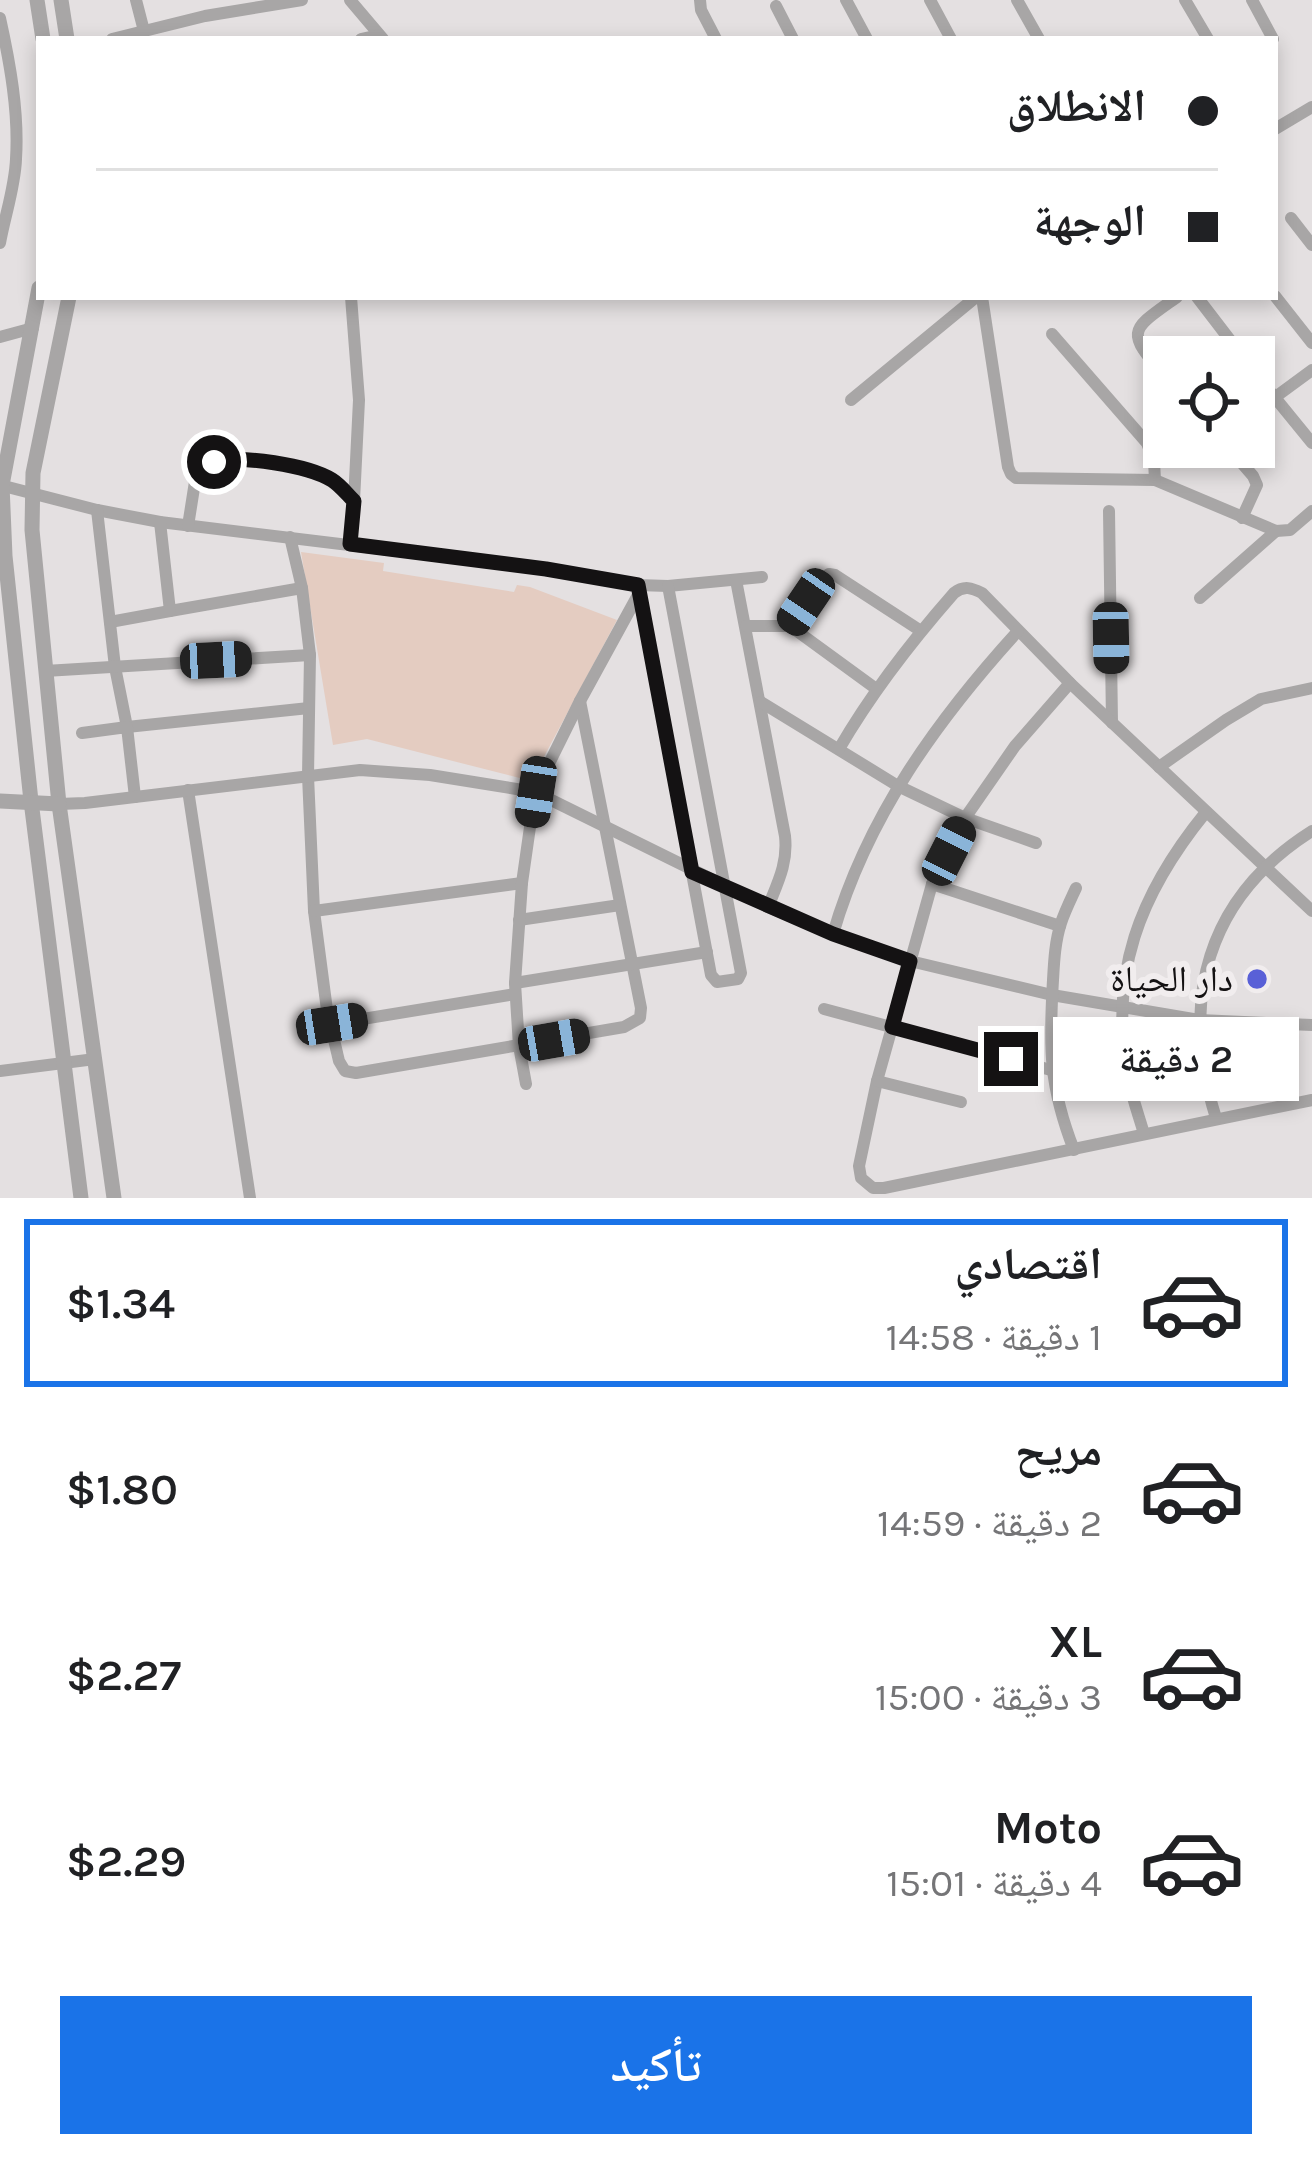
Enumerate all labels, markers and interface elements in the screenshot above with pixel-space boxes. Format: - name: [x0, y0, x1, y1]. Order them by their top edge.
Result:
- text: الانطلاق: [1007, 80, 1146, 132]
- text: الوجهة: [1033, 195, 1146, 247]
- map controls: [1143, 336, 1275, 468]
- button: locate: [1143, 336, 1275, 468]
- route start: [187, 435, 241, 489]
- car: [771, 562, 841, 642]
- car: [1092, 602, 1130, 674]
- car: [179, 640, 253, 680]
- car: [513, 754, 559, 830]
- car: [917, 811, 981, 891]
- place label: دار الحياة: [1110, 958, 1233, 1000]
- marker: دار الحياة: [1244, 966, 1270, 992]
- car: [294, 1001, 370, 1047]
- car: [515, 1016, 593, 1064]
- callout: 2 دقيقة: [1053, 1017, 1299, 1101]
- route end: [984, 1032, 1038, 1086]
- text: 2 دقيقة: [1119, 1036, 1233, 1082]
- text: اقتصادي: [955, 1238, 1102, 1290]
- icon: car: [1138, 1249, 1246, 1357]
- text: $1.34: [66, 1277, 175, 1329]
- text: 1 دقيقة · 14:58: [885, 1314, 1102, 1360]
- text: مريح: [1015, 1424, 1102, 1476]
- icon: car: [1138, 1435, 1246, 1543]
- text: $1.80: [66, 1463, 178, 1515]
- text: 2 دقيقة · 14:59: [877, 1500, 1102, 1546]
- text: XL: [1049, 1616, 1102, 1668]
- icon: car: [1138, 1621, 1246, 1729]
- text: $2.27: [66, 1649, 181, 1701]
- text: 3 دقيقة · 15:00: [875, 1674, 1102, 1720]
- text: Moto: [994, 1802, 1102, 1854]
- icon: car: [1138, 1807, 1246, 1915]
- text: $2.29: [66, 1835, 186, 1887]
- text: 4 دقيقة · 15:01: [886, 1860, 1102, 1906]
- button: تأكيد: [60, 1996, 1252, 2134]

